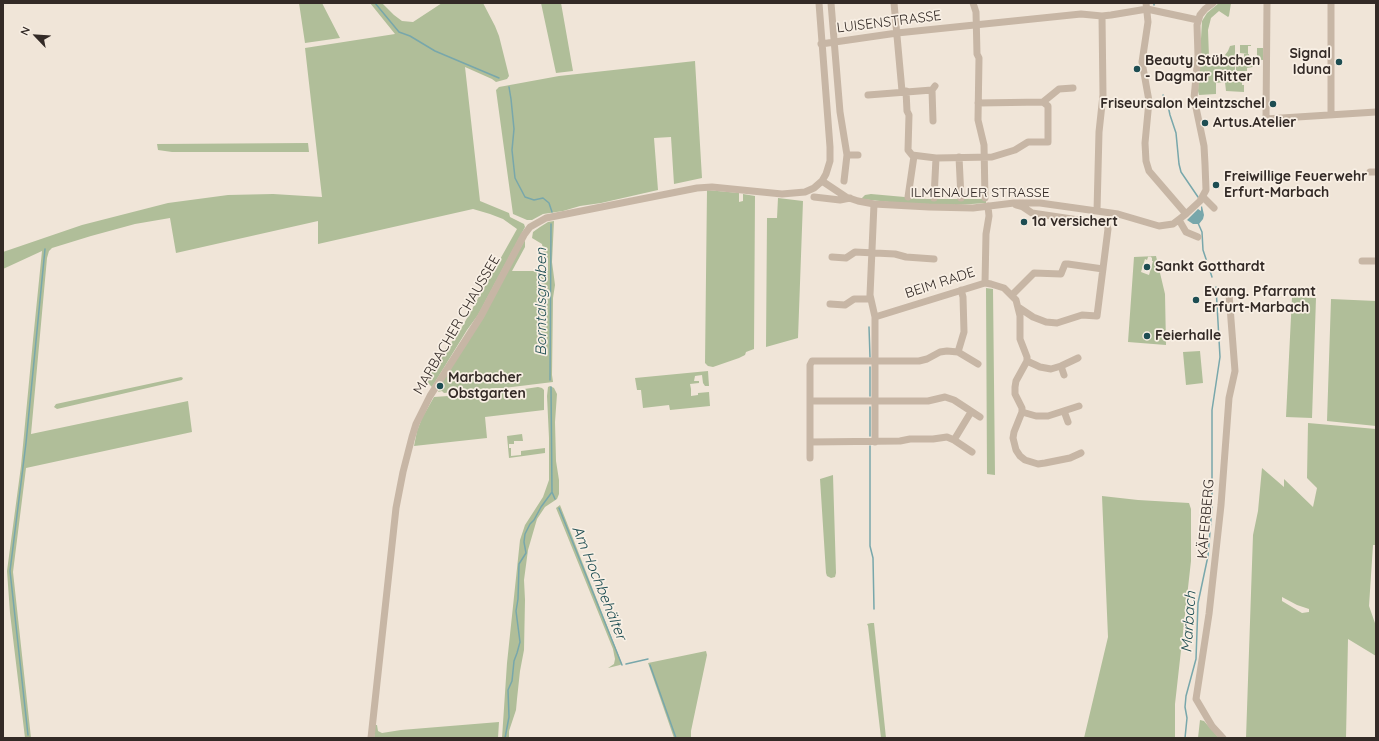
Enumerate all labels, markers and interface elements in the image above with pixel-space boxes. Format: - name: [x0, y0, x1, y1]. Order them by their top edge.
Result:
- street label: LUISENSTRASSE: [836, 7, 942, 37]
- north arrow: [16, 16, 56, 56]
- text: N: [17, 24, 33, 38]
- place label: Signal Iduna: [1289, 46, 1331, 78]
- place label: Beauty Stübchen - Dagmar Ritter: [1145, 53, 1260, 86]
- marker: Signal Iduna: [1334, 57, 1344, 67]
- marker: Beauty Stübchen - Dagmar Ritter: [1132, 64, 1142, 74]
- place label: Friseursalon Meintzschel: [1100, 96, 1265, 112]
- marker: Friseursalon Meintzschel: [1268, 99, 1278, 109]
- place label: Artus.Atelier: [1213, 115, 1296, 131]
- marker: Artus.Atelier: [1200, 118, 1210, 128]
- place label: Freiwillige Feuerwehr Erfurt-Marbach: [1224, 169, 1367, 202]
- marker: Freiwillige Feuerwehr Erfurt-Marbach: [1211, 180, 1221, 190]
- street label: ILMENAUER STRASSE: [910, 185, 1050, 201]
- place label: 1a versichert: [1032, 214, 1118, 230]
- marker: 1a versichert: [1019, 217, 1029, 227]
- water label: Borntalsgraben: [532, 248, 550, 356]
- street label: MARBACHER CHAUSSEE: [410, 252, 504, 398]
- place label: Sankt Gotthardt: [1155, 259, 1265, 275]
- marker: Sankt Gotthardt: [1142, 262, 1152, 272]
- street label: BEIM RADE: [903, 264, 977, 302]
- place label: Evang. Pfarramt Erfurt-Marbach: [1204, 284, 1316, 316]
- marker: Evang. Pfarramt Erfurt-Marbach: [1191, 295, 1201, 305]
- place label: Feierhalle: [1155, 328, 1221, 344]
- marker: Feierhalle: [1142, 331, 1152, 341]
- place label: Marbacher Obstgarten: [448, 370, 526, 402]
- marker: Marbacher Obstgarten: [435, 381, 445, 391]
- street label: KÄFERBERG: [1194, 479, 1218, 559]
- water label: Am Hochbehälter: [568, 523, 630, 643]
- water label: Marbach: [1178, 591, 1200, 653]

